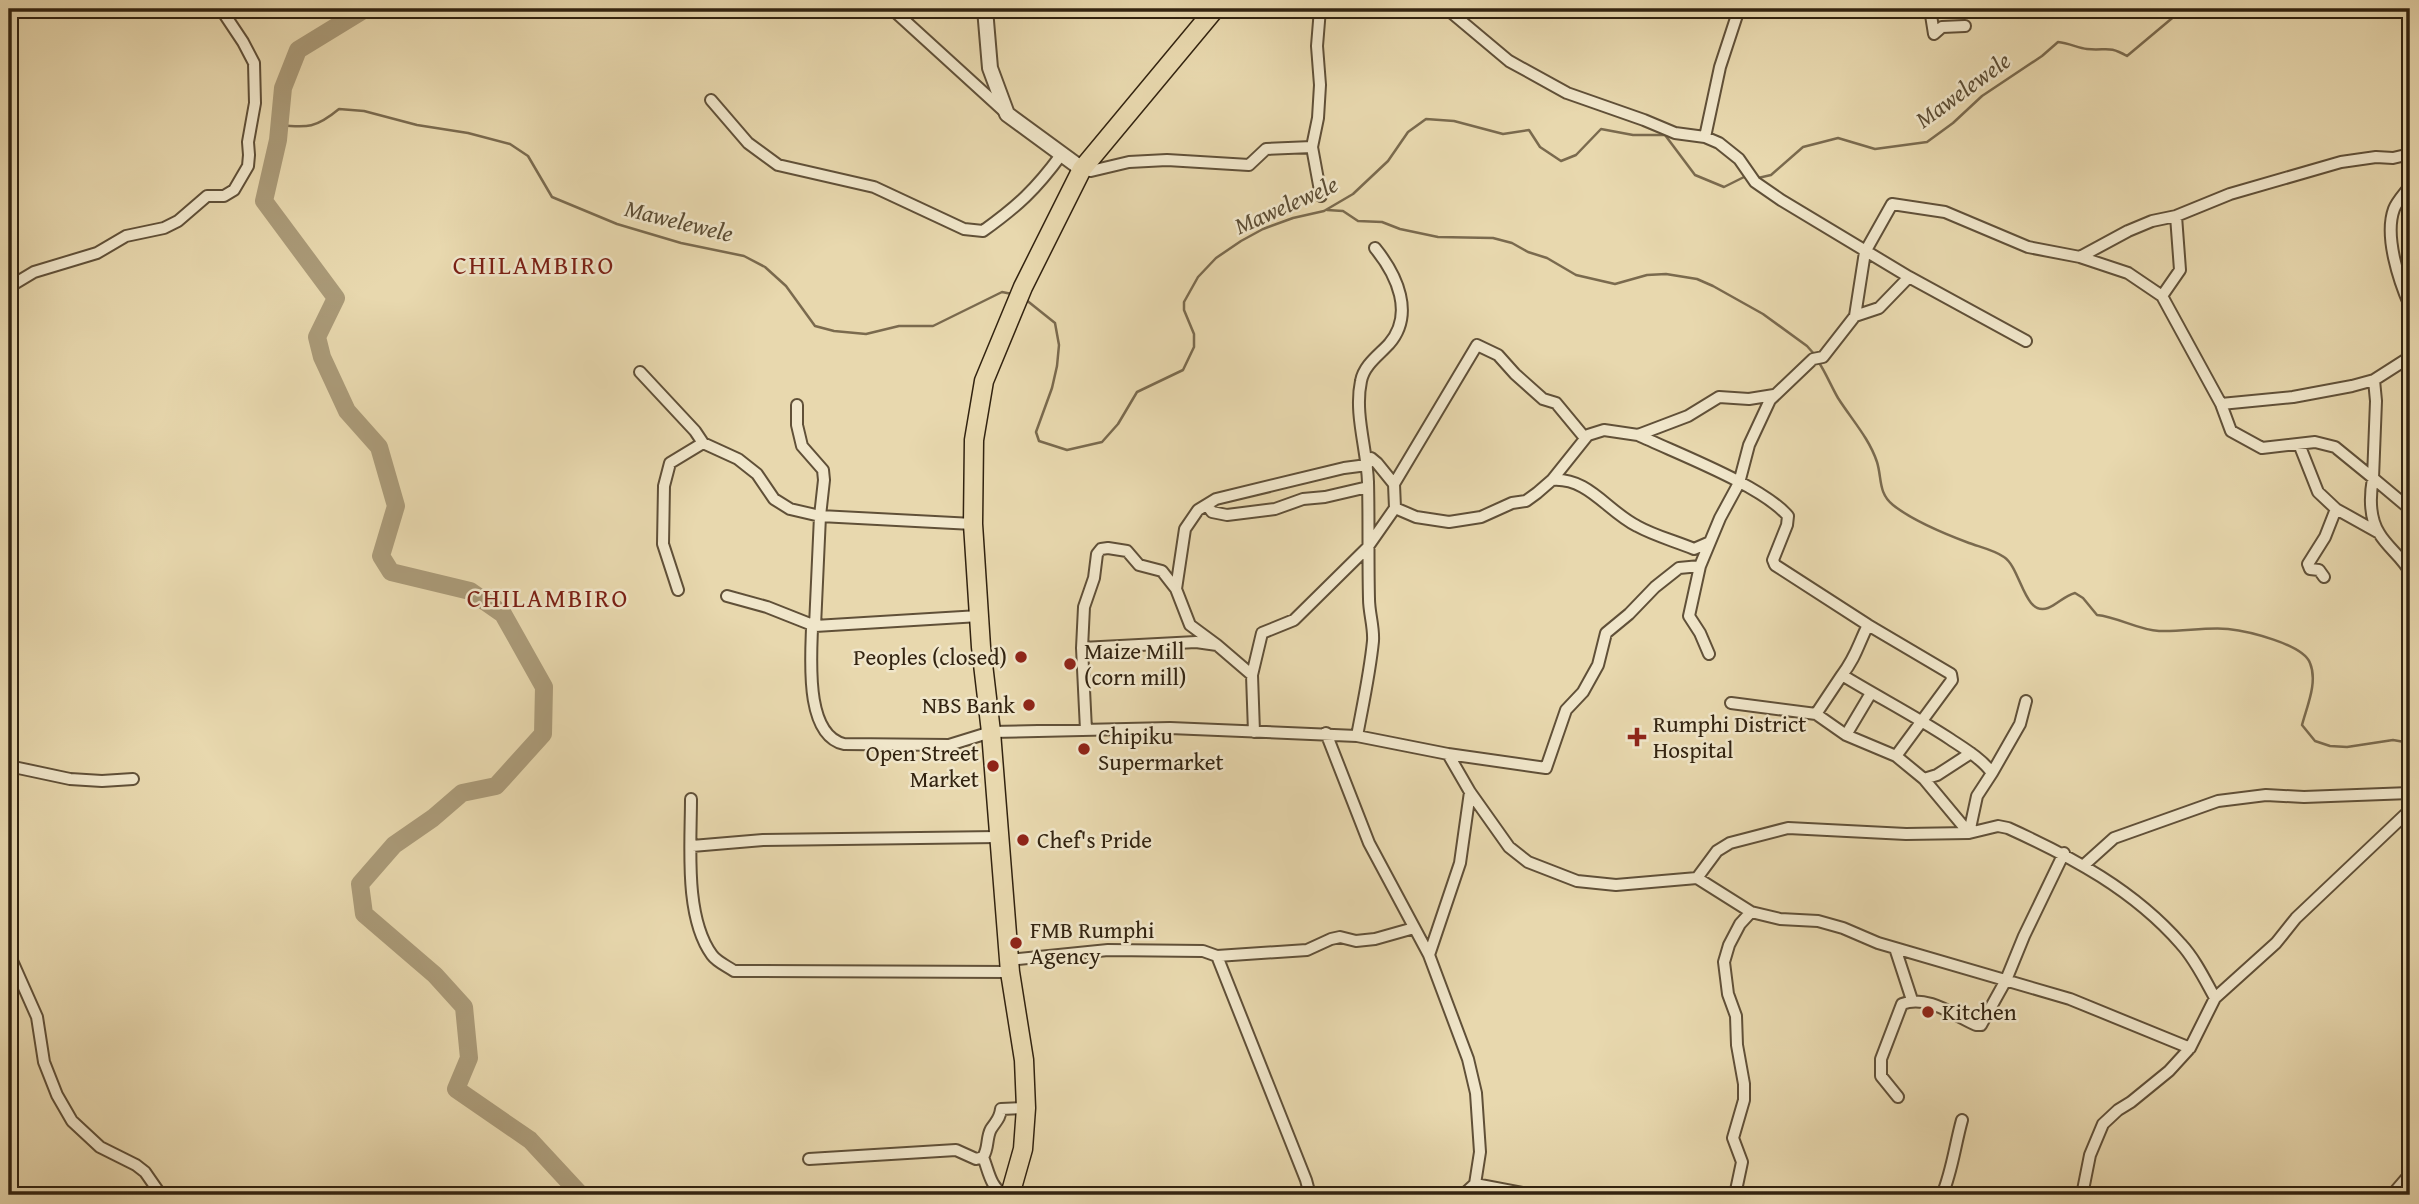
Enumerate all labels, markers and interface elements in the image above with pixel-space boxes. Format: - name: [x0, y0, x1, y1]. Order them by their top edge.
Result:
- water label: Mawelewele: [1908, 43, 2018, 136]
- water label: Mawelewele: [1228, 166, 1344, 243]
- water label: Mawelewele: [621, 190, 737, 251]
- district label: CHILAMBIRO: [453, 245, 615, 284]
- district label: CHILAMBIRO: [467, 578, 629, 617]
- place label: Maize Mill (corn mill): [1084, 634, 1186, 693]
- place label: Peoples (closed): [853, 640, 1007, 673]
- marker: Peoples (closed): [1013, 649, 1029, 665]
- marker: Maize Mill (corn mill): [1062, 656, 1078, 672]
- place label: NBS Bank: [922, 688, 1015, 721]
- marker: NBS Bank: [1021, 697, 1037, 713]
- place label: Rumphi District Hospital: [1653, 707, 1806, 766]
- place label: Chipiku Supermarket: [1098, 719, 1224, 778]
- marker: Rumphi District Hospital: [1627, 727, 1647, 747]
- place label: Open Street Market: [866, 736, 979, 795]
- marker: Chipiku Supermarket: [1076, 741, 1092, 757]
- marker: Open Street Market: [985, 758, 1001, 774]
- place label: Chef's Pride: [1037, 823, 1152, 856]
- marker: Chef's Pride: [1015, 832, 1031, 848]
- place label: FMB Rumphi Agency: [1030, 913, 1154, 972]
- marker: FMB Rumphi Agency: [1008, 935, 1024, 951]
- place label: Kitchen: [1942, 995, 2017, 1028]
- marker: Kitchen: [1920, 1004, 1936, 1020]

